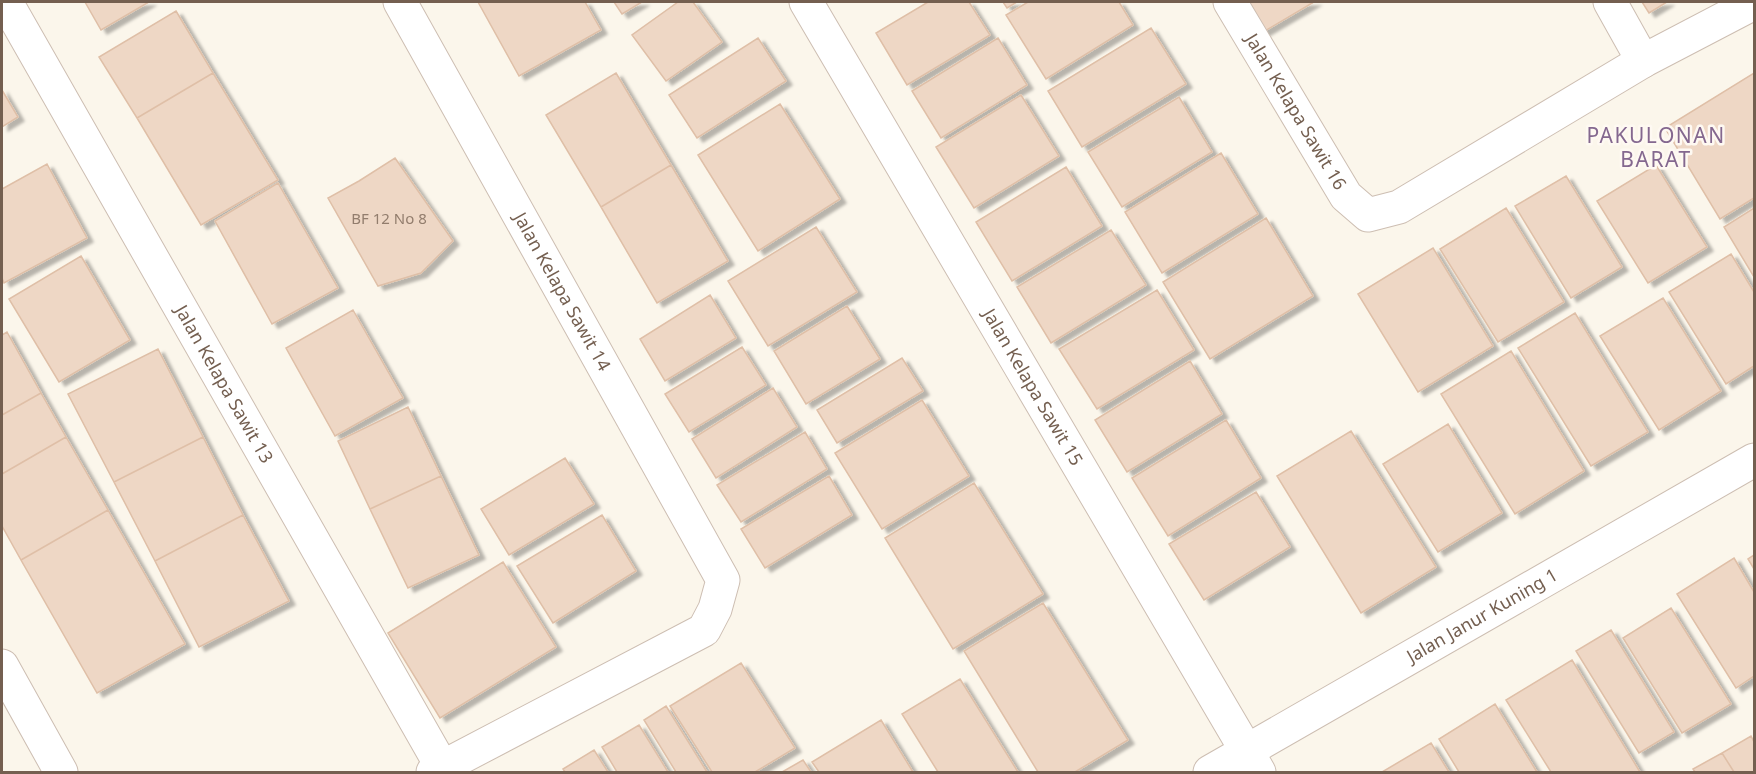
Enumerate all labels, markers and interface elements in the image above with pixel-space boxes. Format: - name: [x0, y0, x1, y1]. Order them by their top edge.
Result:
- street label: Jalan Kelapa Sawit 16: [1240, 27, 1353, 194]
- district label: PAKULONAN BARAT: [1586, 121, 1726, 173]
- street label: Jalan Kelapa Sawit 14: [508, 206, 617, 375]
- house number: BF 12 No 8: [351, 208, 427, 228]
- street label: Jalan Kelapa Sawit 13: [169, 299, 279, 467]
- street label: Jalan Kelapa Sawit 15: [977, 302, 1089, 470]
- street label: Jalan Janur Kuning 1: [1400, 562, 1562, 669]

